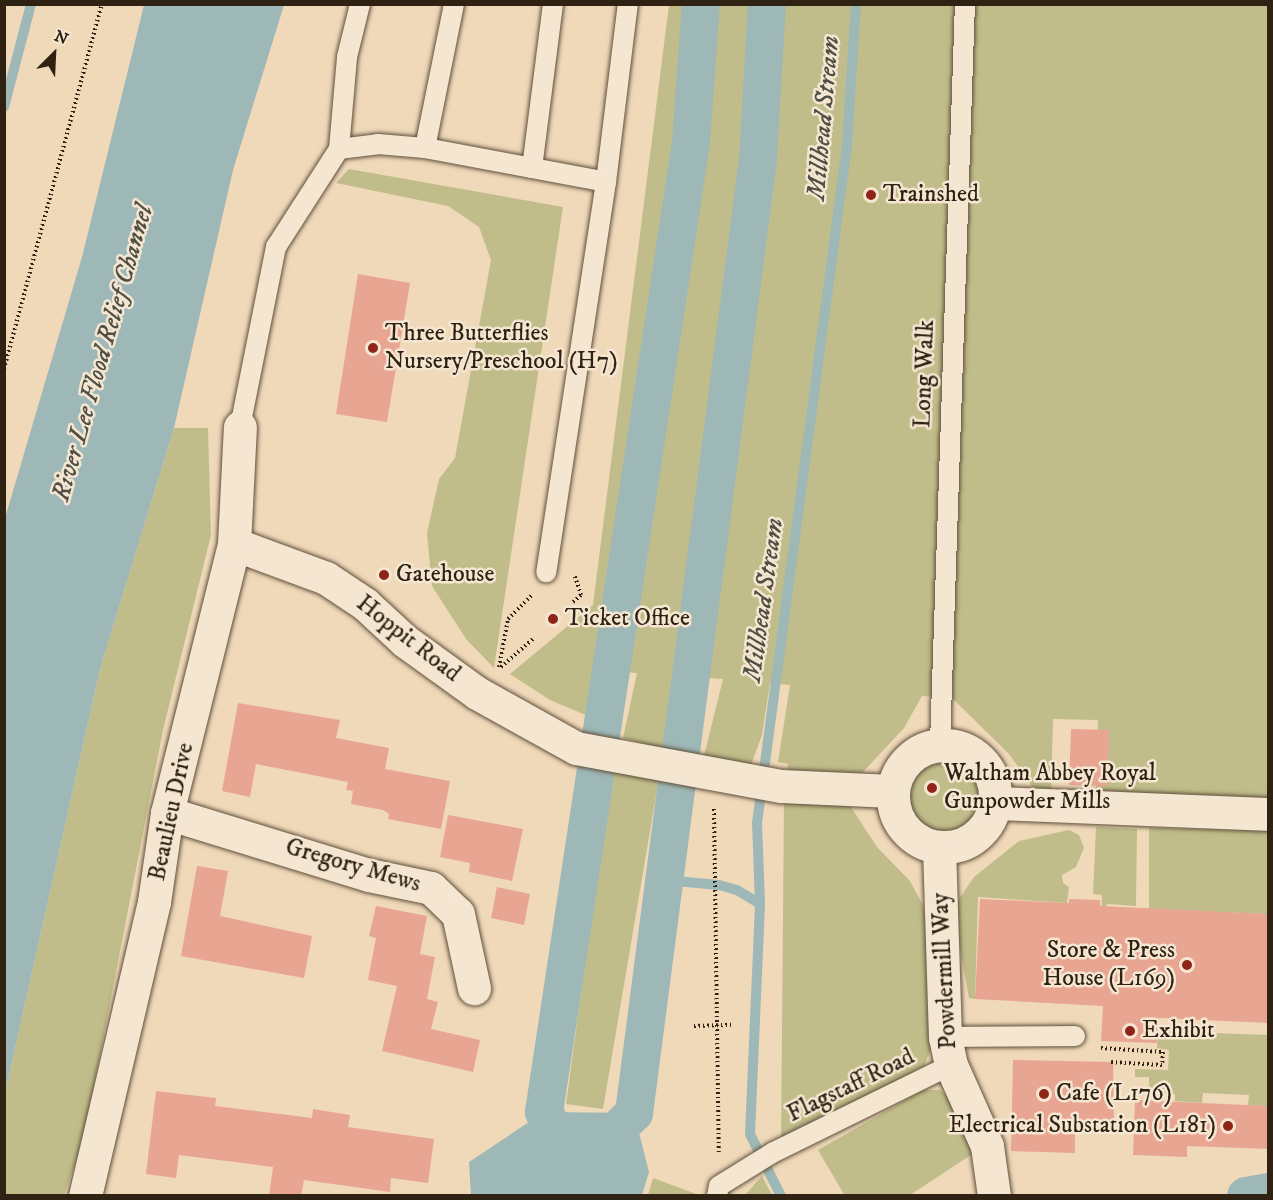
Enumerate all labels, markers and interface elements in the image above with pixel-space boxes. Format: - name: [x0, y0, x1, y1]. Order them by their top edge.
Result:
- north arrow: [24, 24, 84, 84]
- text: N: [51, 26, 71, 49]
- water label: Millhead Stream: [801, 35, 847, 201]
- place label: Trainshed: [883, 181, 979, 209]
- marker: Trainshed: [864, 188, 878, 202]
- water label: River Lee Flood Relief Channel: [46, 201, 160, 505]
- street label: Long Walk: [909, 319, 941, 429]
- place label: Three Butterflies Nursery/Preschool (H7): [385, 320, 618, 376]
- marker: Three Butterflies Nursery/Preschool (H7): [366, 341, 380, 355]
- water label: Millhead Stream: [737, 516, 791, 684]
- place label: Gatehouse: [396, 561, 494, 589]
- marker: Gatehouse: [377, 568, 391, 582]
- street label: Hoppit Road: [350, 589, 466, 689]
- place label: Ticket Office: [565, 605, 690, 633]
- marker: Ticket Office: [546, 612, 560, 626]
- street label: Beaulieu Drive: [143, 740, 201, 884]
- place label: Waltham Abbey Royal Gunpowder Mills: [944, 760, 1156, 816]
- marker: Waltham Abbey Royal Gunpowder Mills: [925, 781, 939, 795]
- street label: Gregory Mews: [282, 833, 424, 899]
- street label: Powdermill Way: [927, 892, 963, 1050]
- place label: Store & Press House (L169): [1042, 937, 1175, 993]
- marker: Store & Press House (L169): [1180, 958, 1194, 972]
- place label: Exhibit: [1142, 1017, 1215, 1045]
- marker: Exhibit: [1123, 1024, 1137, 1038]
- street label: Flagstaff Road: [783, 1043, 919, 1129]
- place label: Cafe (L176): [1056, 1080, 1172, 1108]
- marker: Cafe (L176): [1037, 1087, 1051, 1101]
- place label: Electrical Substation (L181): [948, 1112, 1216, 1140]
- marker: Electrical Substation (L181): [1221, 1119, 1235, 1133]

